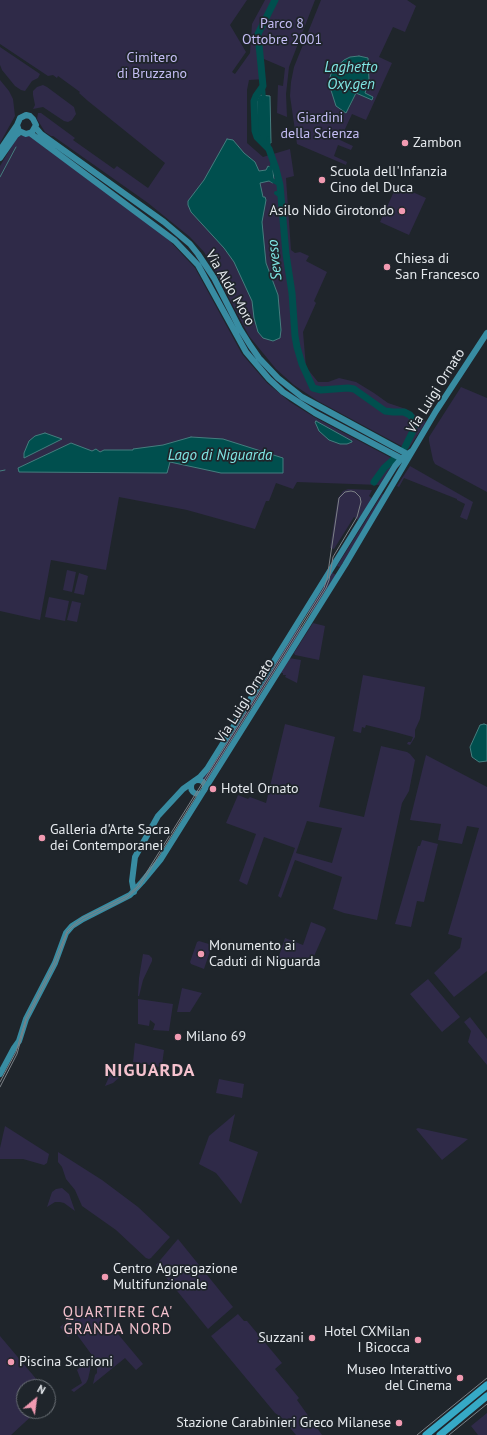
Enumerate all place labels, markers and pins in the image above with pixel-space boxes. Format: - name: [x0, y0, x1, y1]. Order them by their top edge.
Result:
- place label: Zambon: [413, 135, 461, 151]
- marker: Zambon: [400, 138, 410, 148]
- place label: Scuola dell'Infanzia Cino del Duca: [330, 164, 447, 196]
- marker: Scuola dell'Infanzia Cino del Duca: [317, 175, 327, 185]
- place label: Asilo Nido Girotondo: [270, 203, 394, 219]
- marker: Asilo Nido Girotondo: [397, 206, 407, 216]
- place label: Chiesa di San Francesco: [395, 251, 480, 284]
- marker: Chiesa di San Francesco: [382, 262, 392, 272]
- place label: Hotel Ornato: [221, 781, 298, 797]
- marker: Hotel Ornato: [208, 784, 218, 794]
- place label: Galleria d'Arte Sacra dei Contemporanei: [50, 822, 170, 854]
- marker: Galleria d'Arte Sacra dei Contemporanei: [37, 833, 47, 843]
- place label: Monumento ai Caduti di Niguarda: [209, 938, 320, 970]
- marker: Monumento ai Caduti di Niguarda: [196, 949, 206, 959]
- place label: Milano 69: [186, 1029, 246, 1045]
- marker: Milano 69: [173, 1032, 183, 1042]
- place label: Centro Aggregazione Multifunzionale: [113, 1261, 238, 1294]
- marker: Centro Aggregazione Multifunzionale: [100, 1272, 110, 1282]
- place label: Hotel CXMilan I Bicocca: [324, 1324, 410, 1356]
- place label: Suzzani: [258, 1330, 304, 1346]
- marker: Suzzani: [307, 1333, 317, 1343]
- marker: Hotel CXMilan I Bicocca: [413, 1335, 423, 1345]
- place label: Piscina Scarioni: [19, 1354, 113, 1370]
- marker: Piscina Scarioni: [6, 1357, 16, 1367]
- place label: Museo Interattivo del Cinema: [347, 1362, 452, 1394]
- marker: Museo Interattivo del Cinema: [455, 1373, 465, 1383]
- place label: Stazione Carabinieri Greco Milanese: [176, 1415, 391, 1431]
- marker: Stazione Carabinieri Greco Milanese: [394, 1418, 404, 1428]

